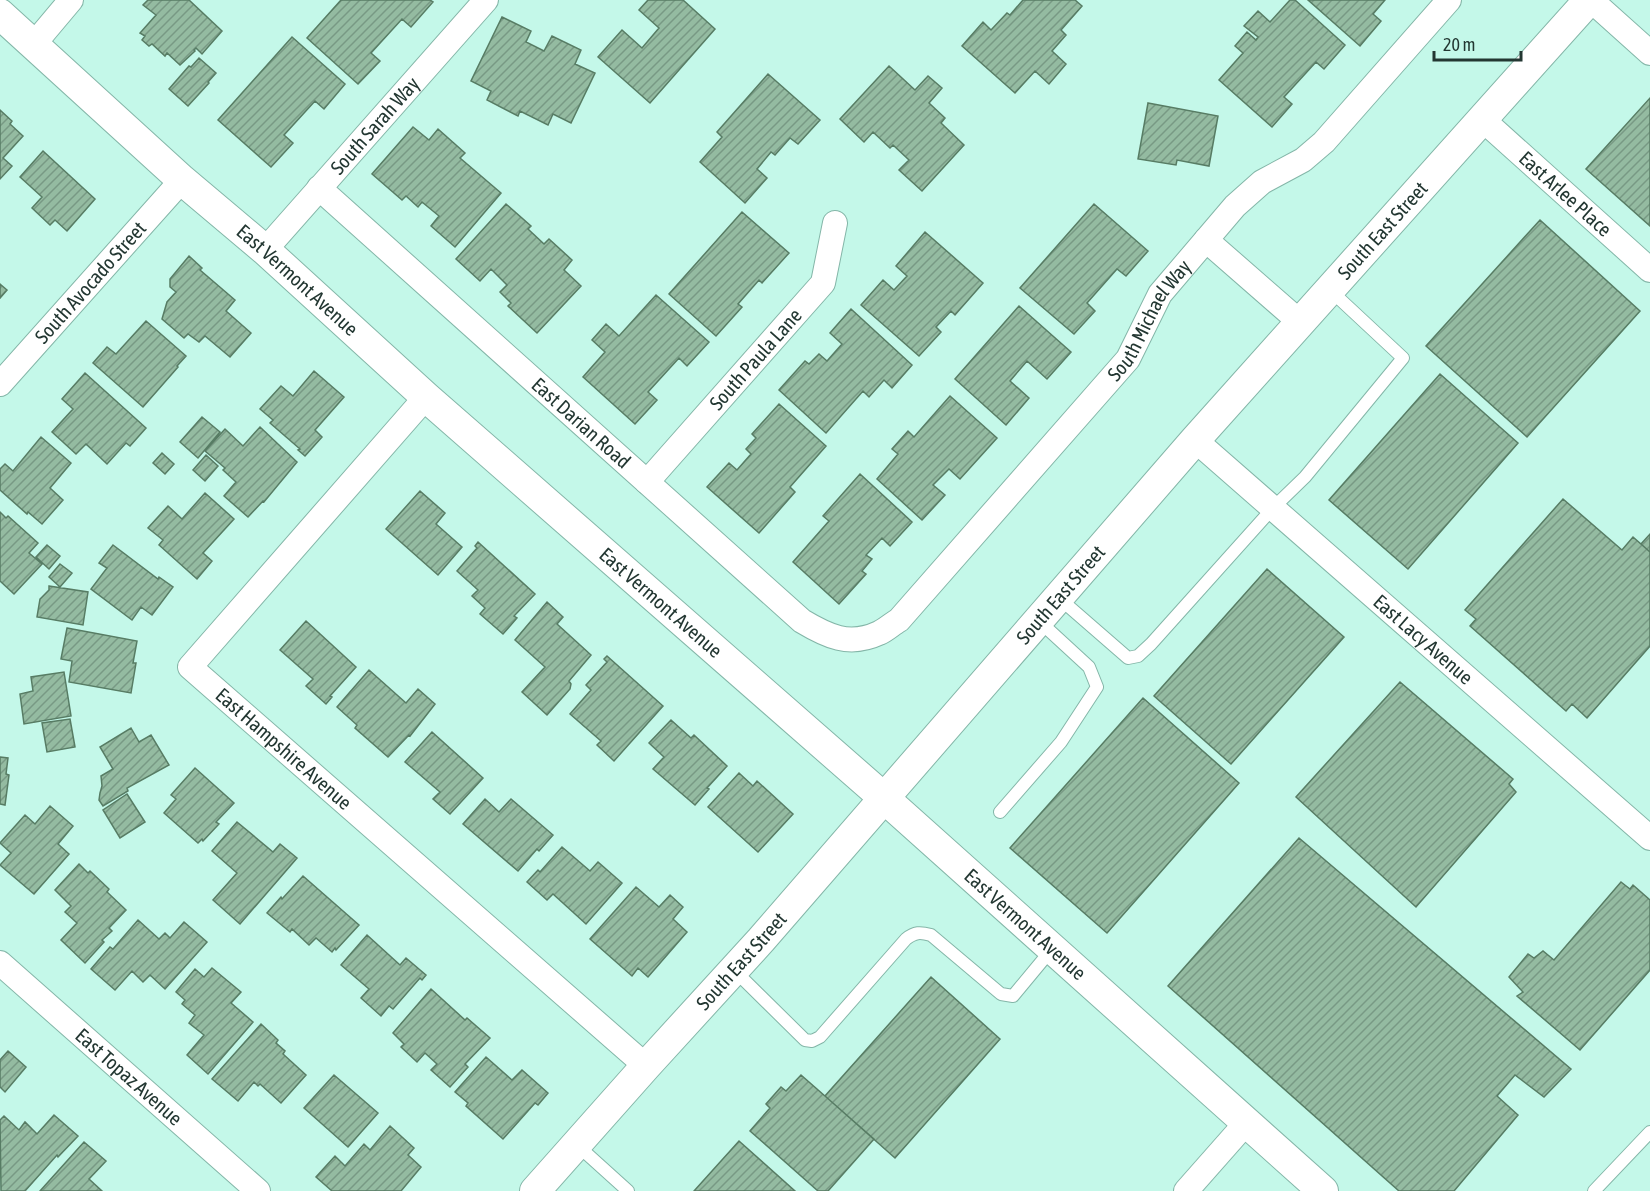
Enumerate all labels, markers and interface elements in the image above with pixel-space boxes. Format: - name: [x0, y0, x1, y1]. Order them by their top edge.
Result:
- scale bar: [1434, 24, 1521, 62]
- text: 20 m: [1443, 34, 1475, 55]
- street label: South Sarah Way: [326, 72, 424, 179]
- street label: East Arlee Place: [1515, 146, 1616, 241]
- street label: South East Street: [1333, 177, 1432, 284]
- street label: South Avocado Street: [30, 216, 151, 348]
- street label: East Vermont Avenue: [232, 219, 363, 340]
- street label: South Michael Way: [1102, 255, 1195, 385]
- street label: South Paula Lane: [704, 304, 806, 414]
- street label: East Darian Road: [527, 373, 635, 473]
- street label: South East Street: [1011, 540, 1110, 648]
- street label: East Vermont Avenue: [595, 542, 727, 662]
- street label: East Lacy Avenue: [1369, 590, 1478, 689]
- street label: East Hampshire Avenue: [211, 683, 357, 814]
- street label: East Vermont Avenue: [960, 864, 1091, 984]
- street label: South East Street: [691, 907, 791, 1014]
- street label: East Topaz Avenue: [71, 1023, 187, 1130]

